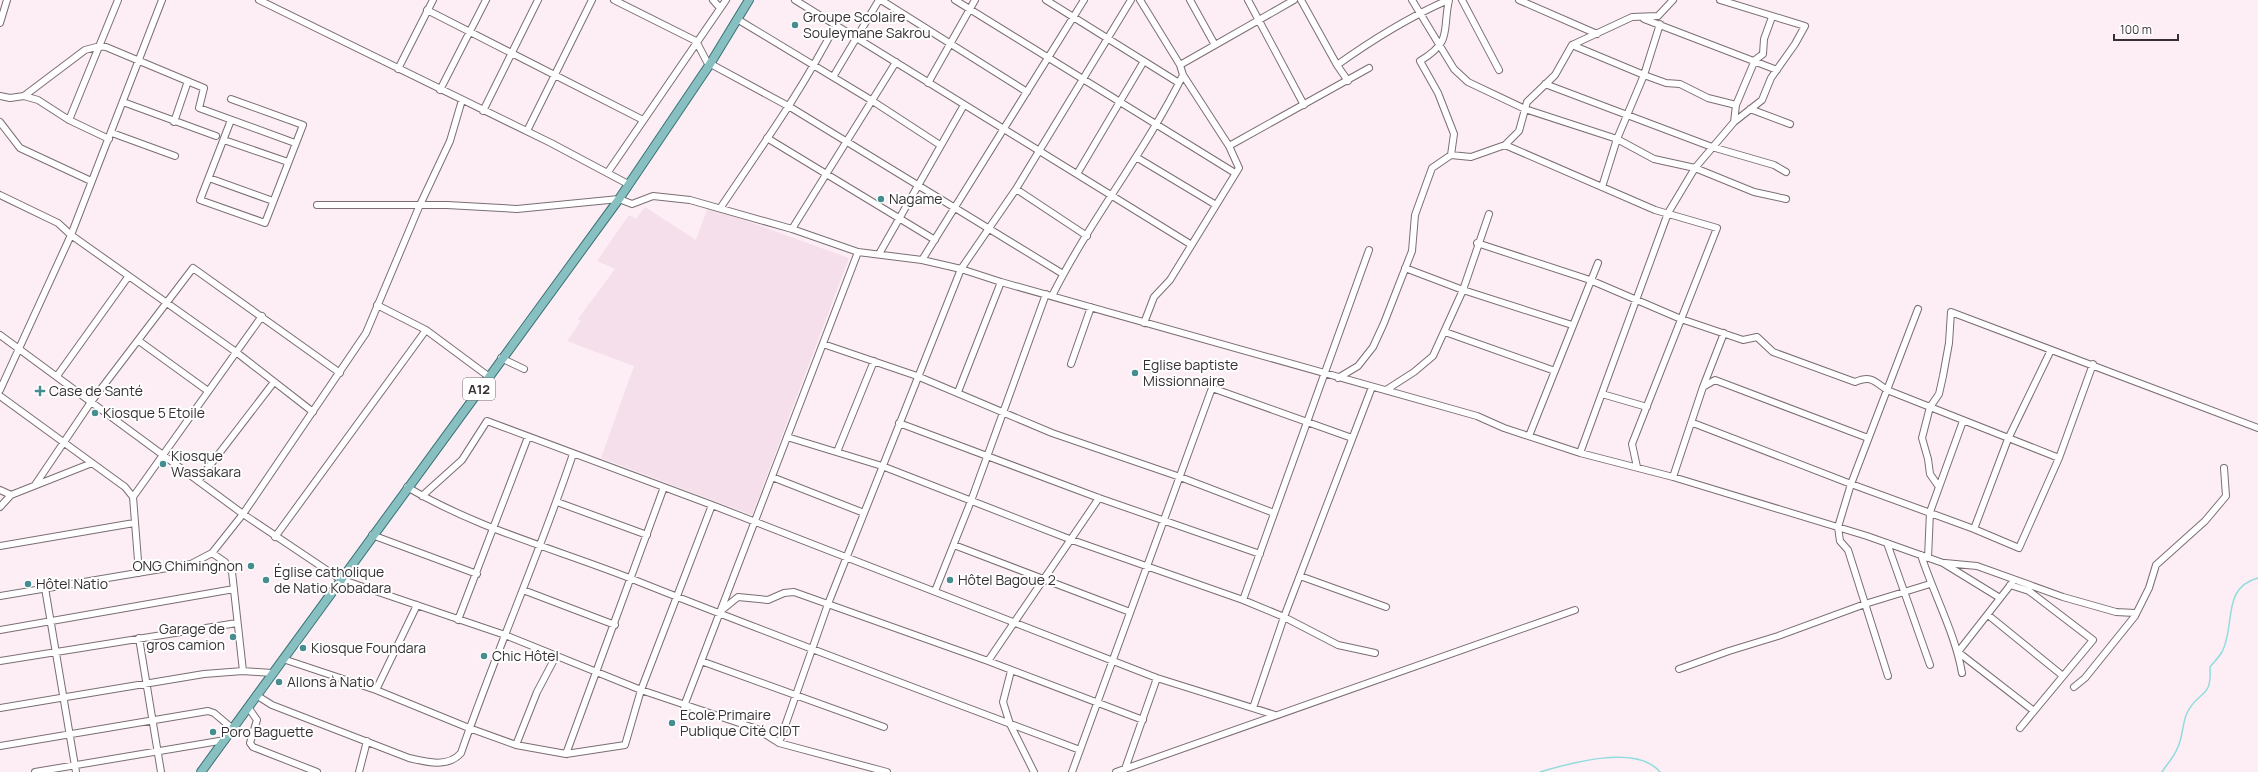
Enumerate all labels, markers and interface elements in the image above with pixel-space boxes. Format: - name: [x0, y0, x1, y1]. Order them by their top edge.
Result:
- place label: Groupe Scolaire Souleymane Sakrou: [803, 7, 931, 42]
- scale bar: [2114, 16, 2178, 42]
- marker: Groupe Scolaire Souleymane Sakrou: [790, 20, 800, 30]
- text: 100 m: [2120, 21, 2152, 38]
- place label: Nagame: [889, 189, 942, 208]
- marker: Nagame: [876, 194, 886, 204]
- place label: Eglise baptiste Missionnaire: [1143, 355, 1238, 390]
- marker: Eglise baptiste Missionnaire: [1130, 368, 1140, 378]
- road number: A12: [463, 378, 495, 400]
- place label: Case de Santé: [49, 381, 143, 400]
- marker: Case de Santé: [34, 385, 46, 397]
- place label: Kiosque 5 Etoile: [103, 403, 205, 422]
- marker: Kiosque 5 Etoile: [90, 408, 100, 418]
- place label: Kiosque Wassakara: [171, 446, 241, 481]
- marker: Kiosque Wassakara: [158, 459, 168, 469]
- place label: ONG Chimingnon: [132, 556, 243, 575]
- marker: ONG Chimingnon: [246, 561, 256, 571]
- place label: Église catholique de Natio Kobadara: [274, 562, 391, 597]
- place label: Hôtel Bagoue 2: [958, 570, 1056, 589]
- place label: Hôtel Natio: [36, 574, 108, 593]
- marker: Église catholique de Natio Kobadara: [261, 575, 271, 585]
- marker: Hôtel Bagoue 2: [945, 575, 955, 585]
- marker: Hôtel Natio: [23, 579, 33, 589]
- place label: Garage de gros camion: [146, 619, 225, 654]
- marker: Garage de gros camion: [228, 632, 238, 642]
- place label: Kiosque Foundara: [311, 638, 426, 657]
- marker: Kiosque Foundara: [298, 643, 308, 653]
- place label: Chic Hôtel: [492, 646, 559, 665]
- marker: Chic Hôtel: [479, 651, 489, 661]
- place label: Allons à Natio: [287, 672, 374, 691]
- marker: Allons à Natio: [274, 677, 284, 687]
- place label: Ecole Primaire Publique Cité CIDT: [680, 705, 800, 740]
- marker: Ecole Primaire Publique Cité CIDT: [667, 718, 677, 728]
- place label: Poro Baguette: [221, 722, 313, 741]
- marker: Poro Baguette: [208, 727, 218, 737]

